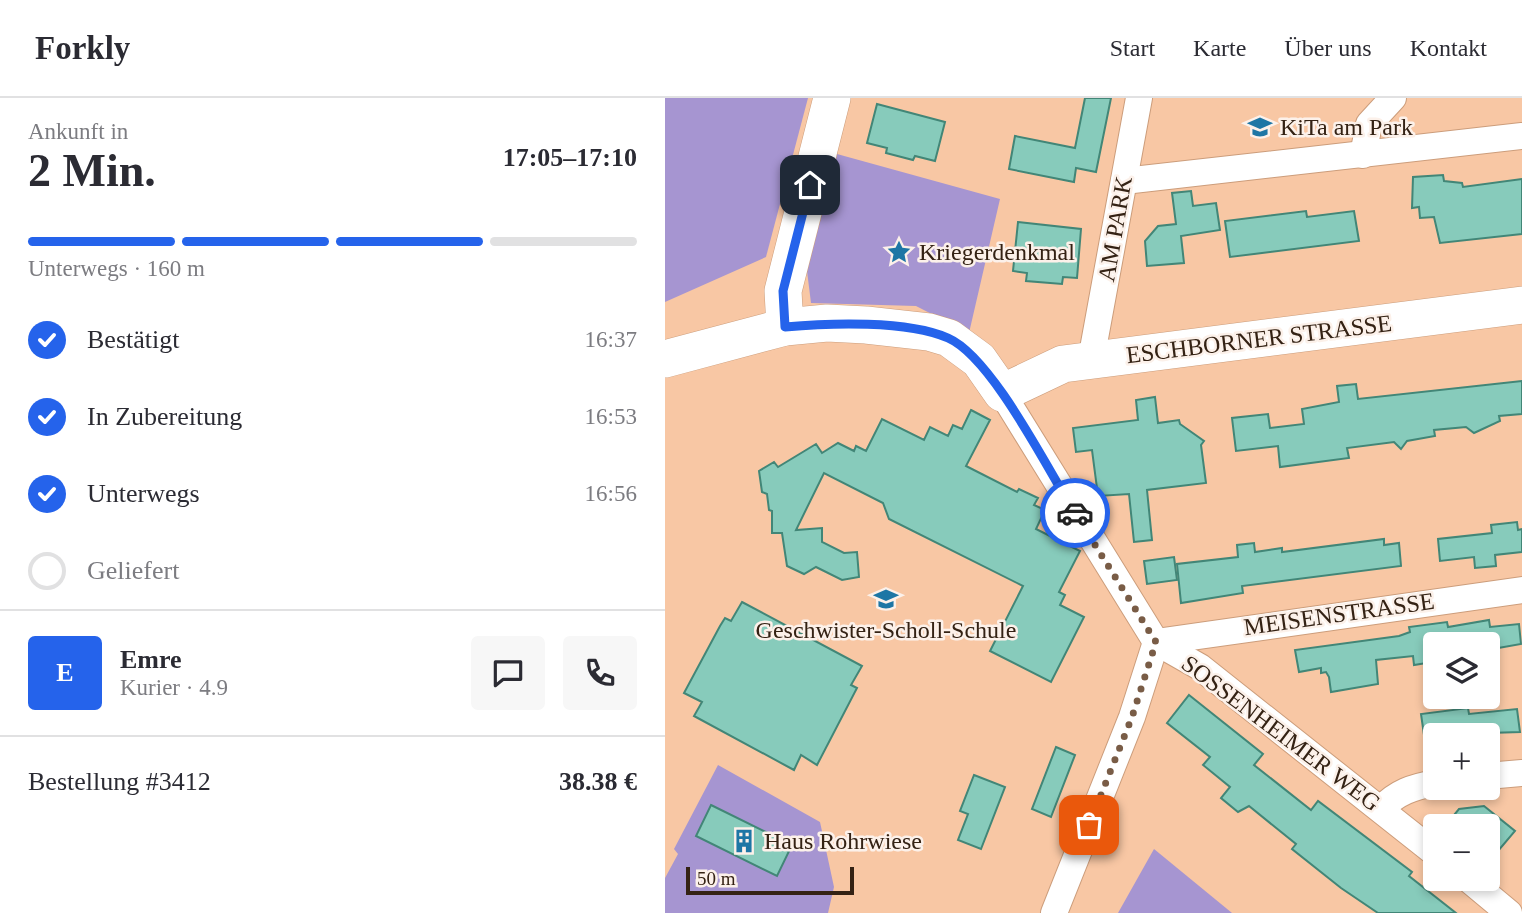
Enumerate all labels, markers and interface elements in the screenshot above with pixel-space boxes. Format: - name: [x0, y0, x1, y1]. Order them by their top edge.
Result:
- text: Forkly: [35, 30, 130, 66]
- text: Start: [1110, 35, 1155, 61]
- text: Karte: [1193, 35, 1246, 61]
- text: Über uns: [1284, 35, 1372, 61]
- text: Kontakt: [1410, 35, 1487, 61]
- school or university icon: KiTa am Park: [1246, 113, 1274, 141]
- place label: KiTa am Park: [1280, 114, 1413, 140]
- text: Ankunft in: [28, 119, 128, 144]
- text: 17:05–17:10: [503, 143, 637, 172]
- text: 2 Min.: [28, 145, 156, 196]
- pin: [780, 155, 840, 215]
- icon: home: [791, 166, 829, 204]
- street label: AM PARK: [1093, 174, 1137, 284]
- place icon: Kriegerdenkmal: [885, 238, 913, 266]
- place label: Kriegerdenkmal: [919, 239, 1075, 265]
- text: Unterwegs · 160 m: [28, 256, 205, 281]
- street label: ESCHBORNER STRASSE: [1125, 310, 1393, 368]
- icon: check: [28, 321, 66, 359]
- text: Bestätigt: [87, 325, 179, 354]
- text: 16:37: [585, 327, 637, 352]
- icon: check: [28, 398, 66, 436]
- text: In Zubereitung: [87, 402, 242, 431]
- text: 16:53: [585, 404, 637, 429]
- icon: check: [28, 475, 66, 513]
- courier: [1040, 478, 1110, 548]
- text: Unterwegs: [87, 479, 200, 508]
- text: 16:56: [585, 481, 637, 506]
- icon: car: [1056, 494, 1094, 532]
- text: Geliefert: [87, 556, 179, 585]
- school or university icon: Geschwister-Scholl-Schule: [872, 585, 900, 613]
- street label: MEISENSTRASSE: [1242, 588, 1436, 640]
- place label: Geschwister-Scholl-Schule: [756, 617, 1016, 643]
- map controls: [1423, 632, 1500, 891]
- button: layers: [1423, 632, 1500, 709]
- button: chat: [471, 636, 545, 710]
- button: phone: [563, 636, 637, 710]
- text: Emre: [120, 645, 182, 674]
- street label: SOSSENHEIMER WEG: [1177, 650, 1385, 816]
- text: E: [56, 658, 74, 687]
- text: Kurier · 4.9: [120, 675, 228, 700]
- button: +: [1423, 723, 1500, 800]
- text: Bestellung #3412: [28, 767, 211, 796]
- text: 38.38 €: [559, 767, 637, 796]
- pin: [1059, 795, 1119, 855]
- icon: bag: [1070, 806, 1108, 844]
- button: −: [1423, 814, 1500, 891]
- building icon: Haus Rohrwiese: [730, 827, 758, 855]
- place label: Haus Rohrwiese: [764, 828, 922, 854]
- scale bar: [686, 864, 854, 896]
- text: 50 m: [697, 868, 736, 889]

